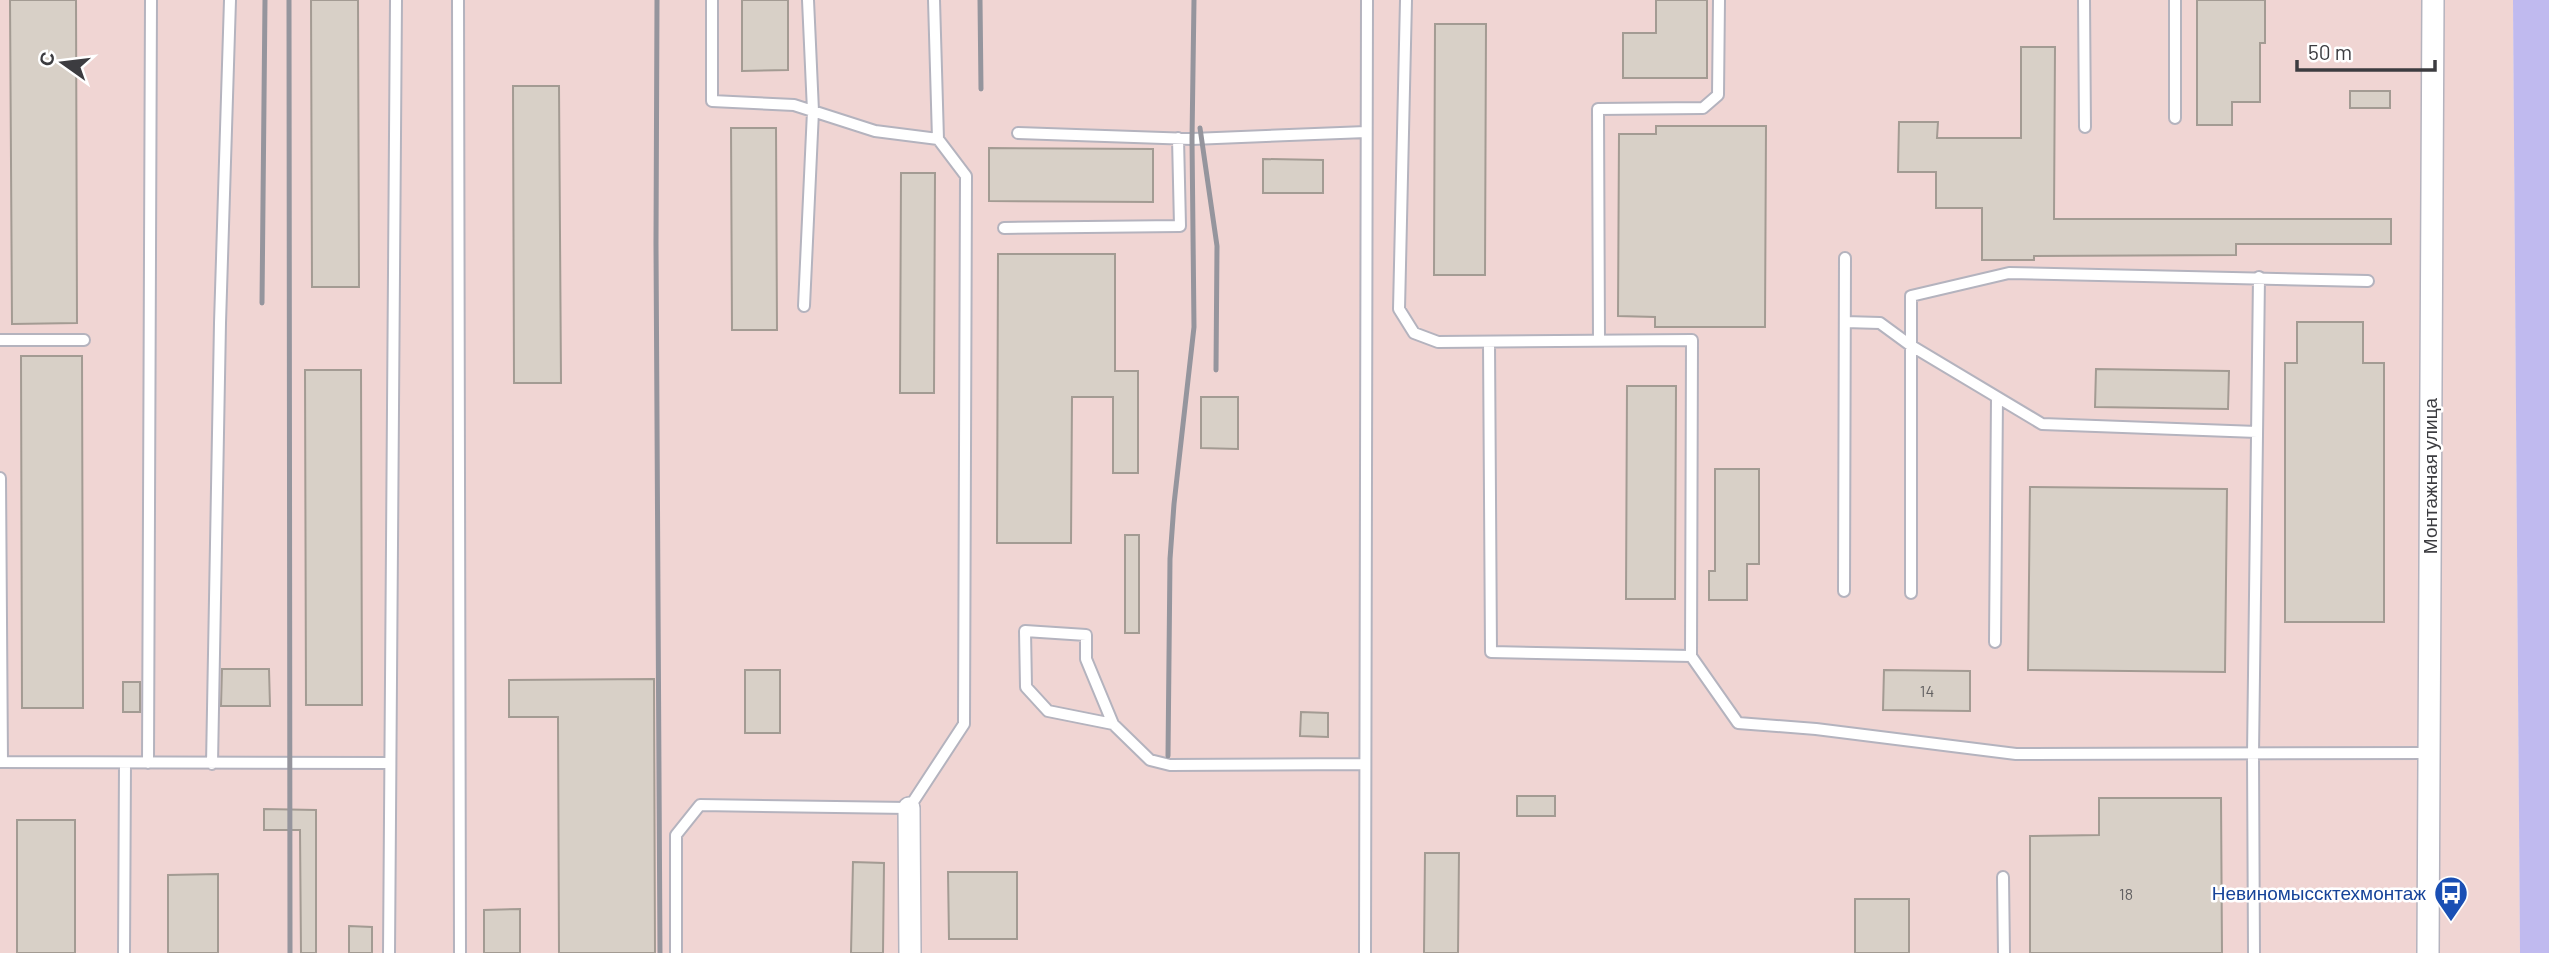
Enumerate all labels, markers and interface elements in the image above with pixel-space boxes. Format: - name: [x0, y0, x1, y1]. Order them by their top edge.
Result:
- north arrow: [28, 28, 98, 98]
- scale bar: [2297, 28, 2435, 72]
- text: 50 m: [2308, 39, 2352, 64]
- text: С: [33, 49, 59, 68]
- street label: Монтажная улица: [2418, 397, 2441, 554]
- house number: 14: [1920, 681, 1934, 700]
- bus stop icon: Невиномыссктехмонтаж: [2432, 874, 2470, 923]
- place label: Невиномыссктехмонтаж: [2212, 881, 2426, 904]
- house number: 18: [2119, 884, 2133, 903]

